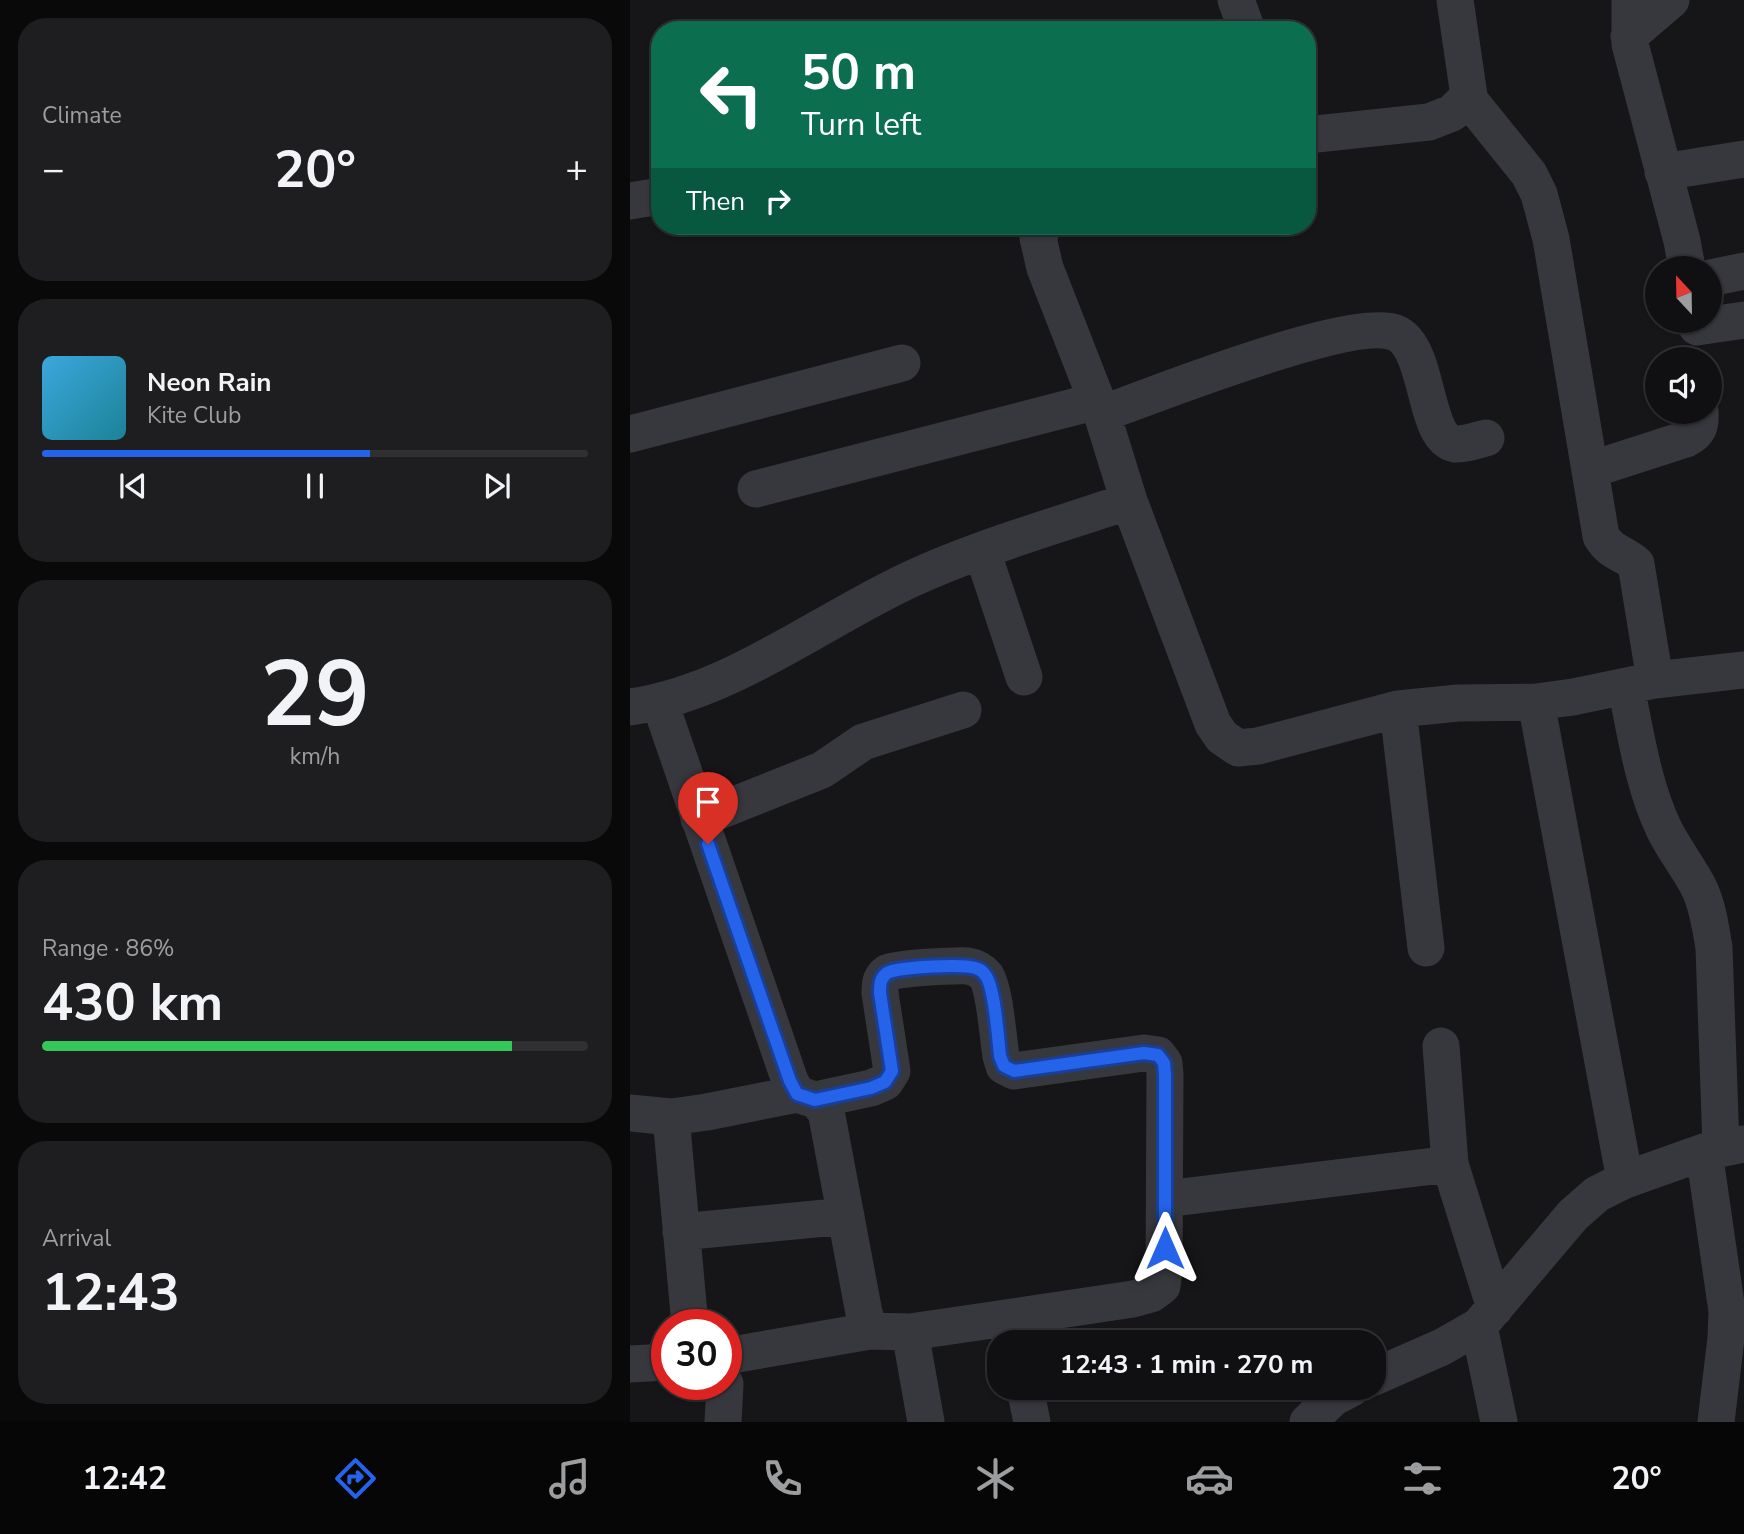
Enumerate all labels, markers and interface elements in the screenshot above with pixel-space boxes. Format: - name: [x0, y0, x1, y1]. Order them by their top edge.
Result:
- text: 50 m: [801, 39, 916, 106]
- icon: left: [686, 49, 777, 140]
- text: Climate: [42, 100, 122, 131]
- text: Turn left: [801, 103, 921, 146]
- text: 20°: [274, 134, 356, 205]
- text: −: [42, 144, 65, 195]
- text: +: [565, 144, 588, 195]
- icon: right: [759, 182, 797, 220]
- text: Then: [686, 184, 745, 219]
- north arrow: [1645, 256, 1722, 332]
- map controls: [1645, 256, 1722, 424]
- button: sound: [1645, 347, 1722, 424]
- text: Neon Rain: [147, 365, 272, 400]
- text: Kite Club: [147, 400, 241, 431]
- icon: previous: [114, 467, 152, 505]
- icon: pause: [296, 467, 334, 505]
- icon: next: [478, 467, 516, 505]
- text: 29: [260, 633, 370, 757]
- text: km/h: [290, 741, 340, 772]
- pin: [678, 772, 738, 844]
- icon: arrive: [689, 783, 727, 821]
- text: Range · 86%: [42, 933, 174, 964]
- text: 430 km: [42, 967, 223, 1038]
- position arrow: [1128, 1211, 1202, 1285]
- text: Arrival: [42, 1223, 111, 1254]
- text: 12:43: [42, 1257, 180, 1328]
- speed limit sign: 30: [651, 1309, 742, 1400]
- text: 12:43 · 1 min · 270 m: [1060, 1347, 1313, 1382]
- icon: directions: [331, 1454, 380, 1503]
- icon: music: [545, 1454, 594, 1503]
- icon: phone: [758, 1454, 807, 1503]
- icon: climate: [971, 1454, 1020, 1503]
- icon: car: [1185, 1454, 1234, 1503]
- icon: filters: [1398, 1454, 1447, 1503]
- text: 12:42: [82, 1457, 167, 1500]
- text: 20°: [1611, 1457, 1662, 1500]

